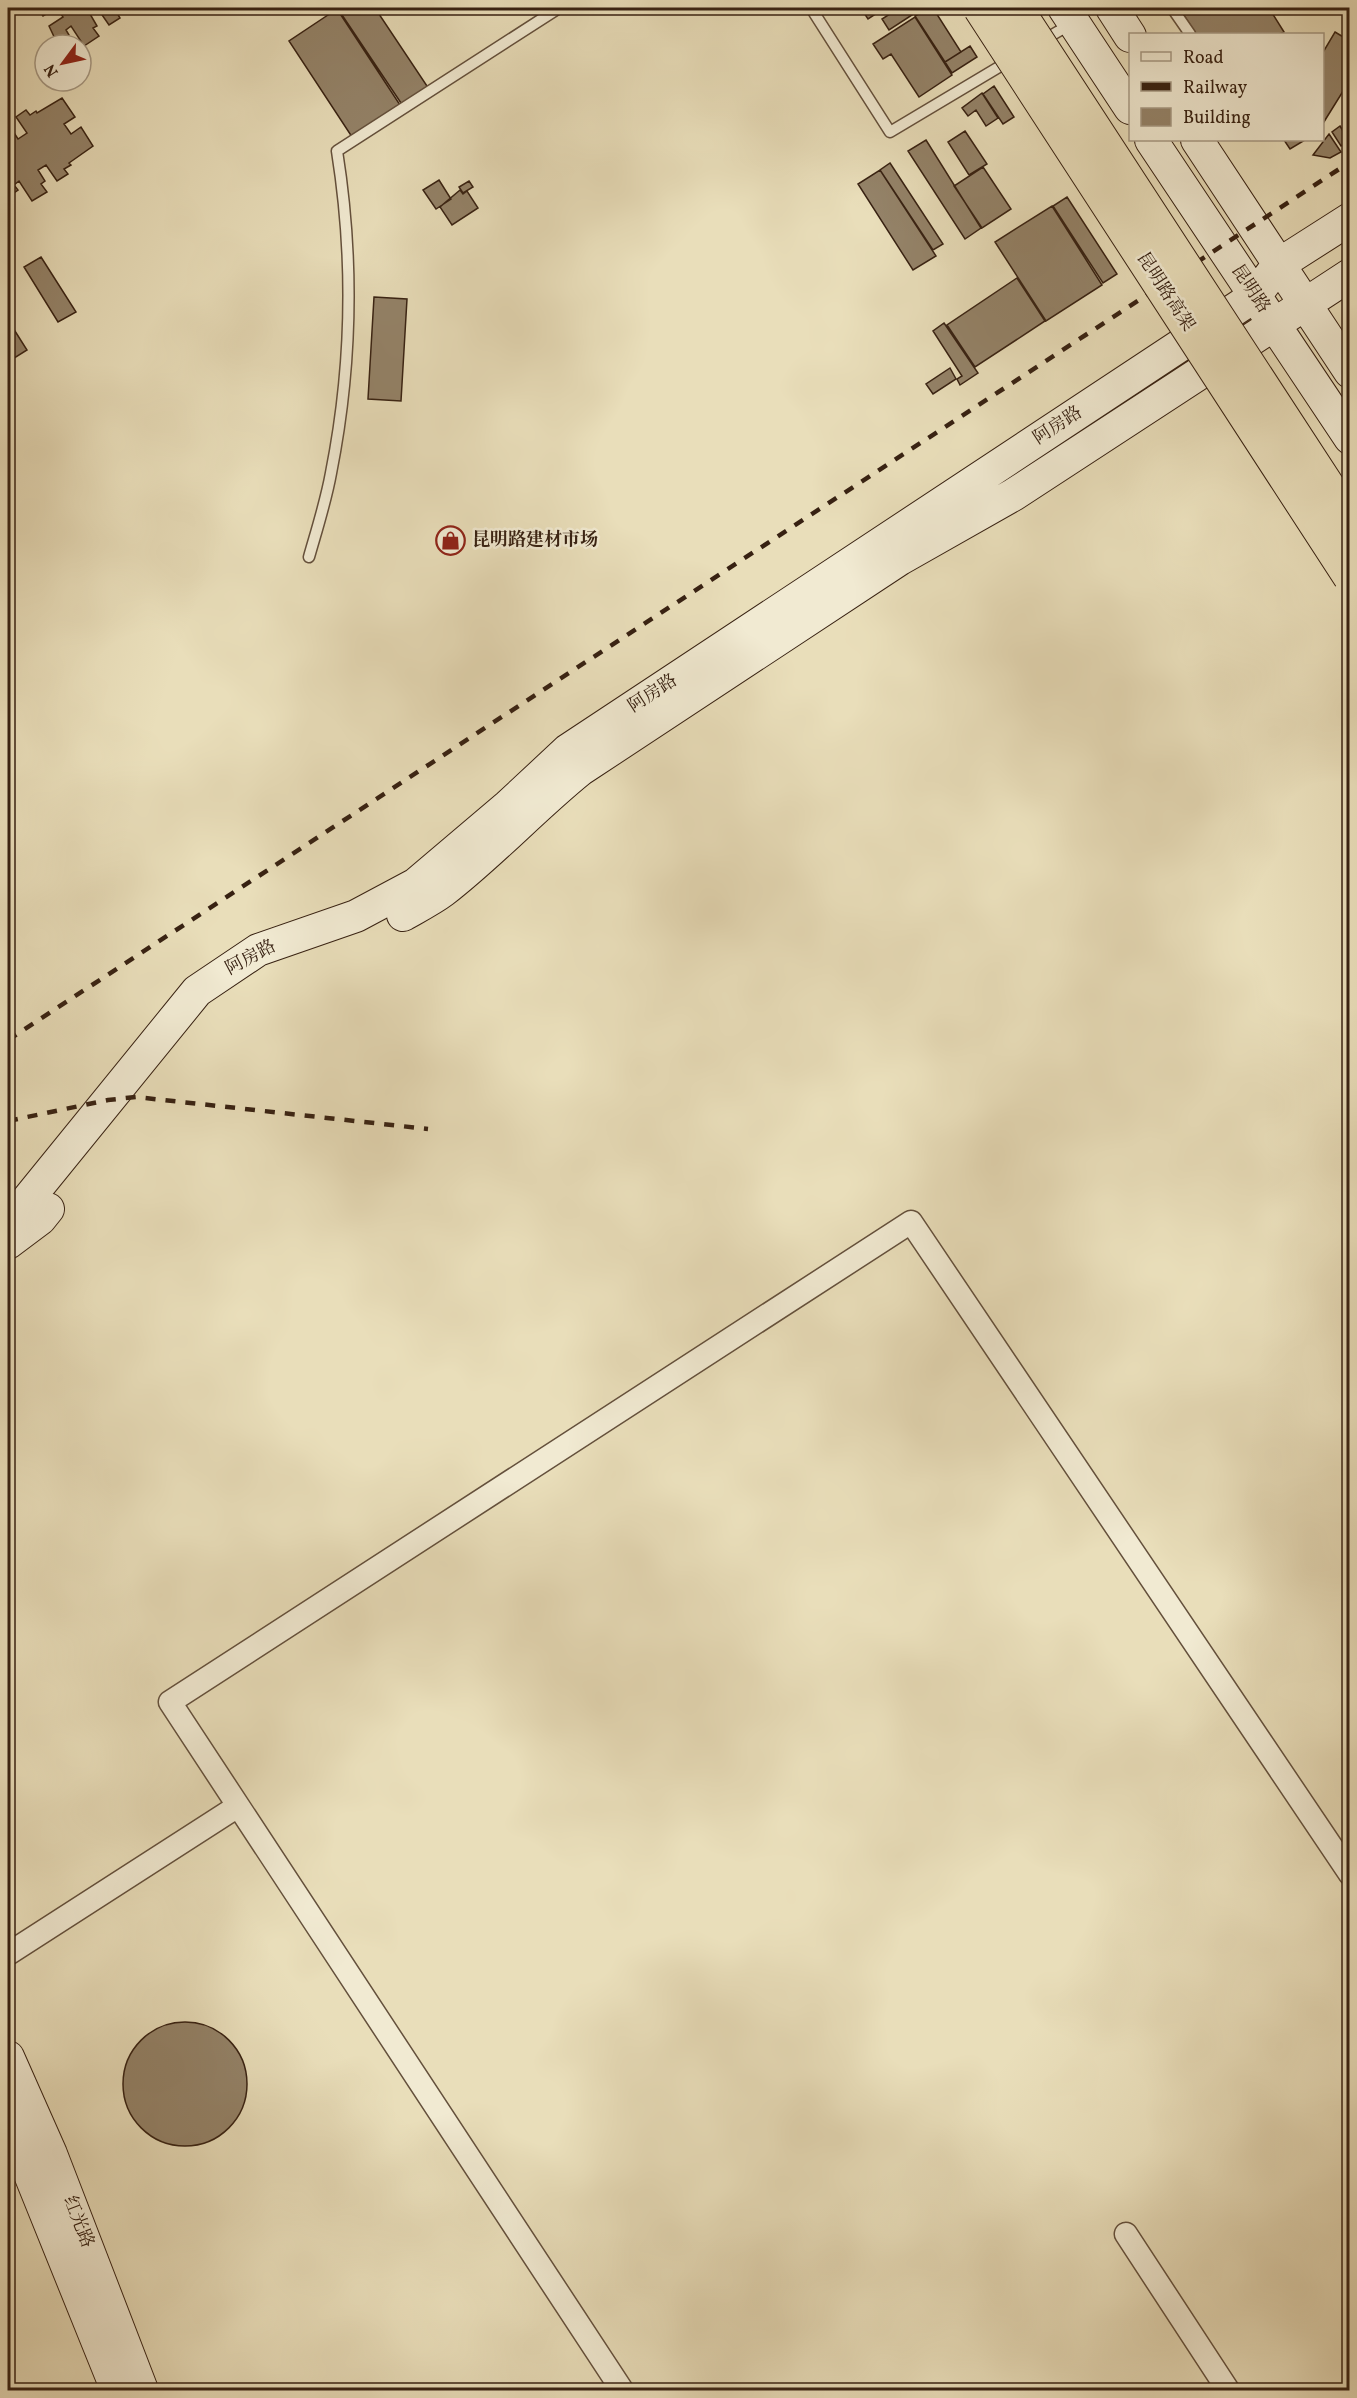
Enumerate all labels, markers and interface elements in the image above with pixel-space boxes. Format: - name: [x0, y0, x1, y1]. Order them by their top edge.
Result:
- north arrow: [33, 33, 93, 93]
- legend: [1129, 33, 1324, 141]
- text: Road: [1183, 46, 1224, 71]
- text: N: [40, 59, 64, 81]
- text: Railway: [1183, 76, 1247, 101]
- text: Building: [1183, 106, 1251, 131]
- street label: 昆明路高架: [1130, 247, 1200, 337]
- street label: 昆明路: [1225, 260, 1275, 318]
- street label: 阿房路: [1029, 401, 1087, 451]
- shop icon: 昆明路建材市场: [435, 524, 467, 556]
- place label: 昆明路建材市场: [472, 528, 598, 553]
- street label: 阿房路: [624, 669, 682, 719]
- street label: 阿房路: [221, 934, 281, 982]
- street label: 红光路: [57, 2192, 99, 2252]

